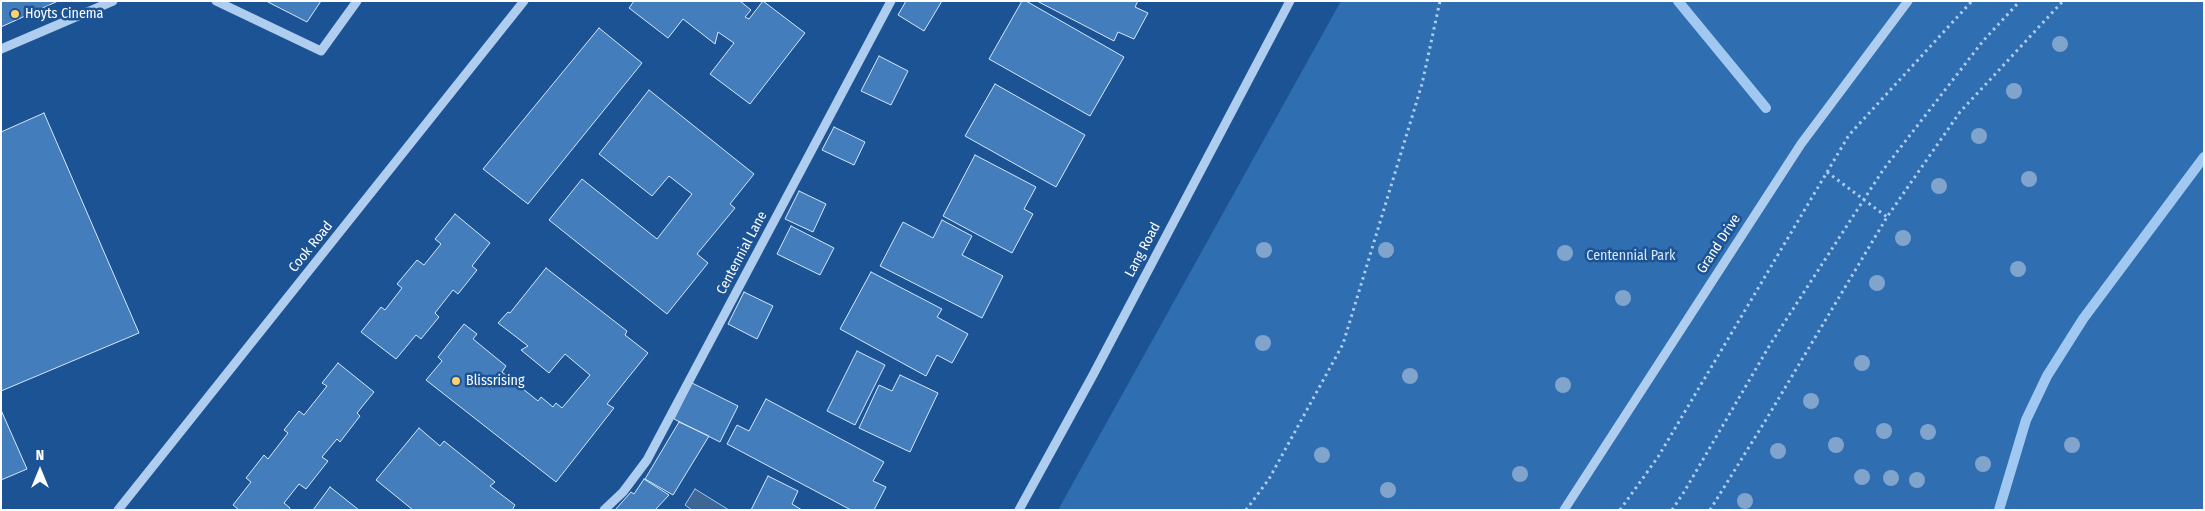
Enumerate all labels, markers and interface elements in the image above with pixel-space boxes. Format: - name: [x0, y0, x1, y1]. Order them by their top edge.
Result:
- place label: Hoyts Cinema: [25, 6, 103, 22]
- marker: Hoyts Cinema: [9, 8, 21, 20]
- street label: Centennial Lane: [713, 209, 771, 297]
- street label: Grand Drive: [1694, 211, 1744, 277]
- street label: Cook Road: [285, 218, 337, 276]
- street label: Lang Road: [1122, 220, 1164, 280]
- park label: Centennial Park: [1586, 248, 1676, 264]
- place label: Blissrising: [466, 373, 525, 389]
- marker: Blissrising: [450, 375, 462, 387]
- north arrow: [15, 446, 65, 496]
- text: N: [36, 447, 44, 464]

